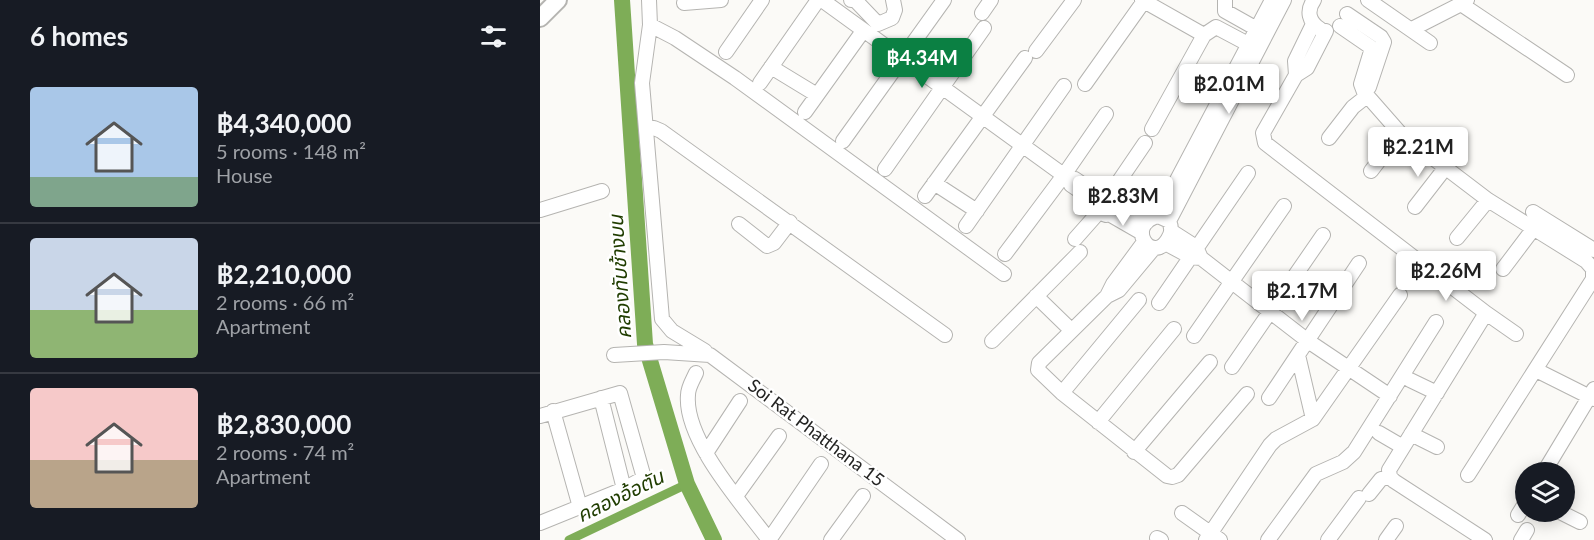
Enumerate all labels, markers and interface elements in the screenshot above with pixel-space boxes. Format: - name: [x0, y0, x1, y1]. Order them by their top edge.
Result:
- text: 6 homes: [30, 20, 128, 52]
- icon: filters: [477, 20, 510, 53]
- pin: ฿4.34M: [873, 38, 971, 89]
- text: ฿4.34M: [886, 45, 958, 69]
- pin: ฿2.01M: [1180, 64, 1278, 115]
- text: ฿2.01M: [1193, 71, 1265, 95]
- text: ฿4,340,000: [216, 107, 351, 139]
- icon: home: [78, 111, 150, 183]
- pin: ฿2.21M: [1369, 127, 1467, 178]
- text: ฿2.21M: [1382, 134, 1454, 158]
- text: 5 rooms · 148 m²: [216, 139, 366, 163]
- text: House: [216, 163, 273, 187]
- pin: ฿2.83M: [1074, 176, 1172, 227]
- text: ฿2.83M: [1087, 183, 1159, 207]
- water label: คลองทับช้างบน: [603, 212, 635, 340]
- pin: ฿2.26M: [1397, 251, 1495, 302]
- text: ฿2,210,000: [216, 258, 351, 290]
- text: ฿2.26M: [1410, 258, 1482, 282]
- icon: home: [78, 262, 150, 334]
- pin: ฿2.17M: [1253, 271, 1351, 322]
- text: ฿2.17M: [1266, 278, 1338, 302]
- text: 2 rooms · 66 m²: [216, 290, 354, 314]
- text: Apartment: [216, 314, 310, 338]
- street label: Soi Rat Phatthana 15: [744, 374, 889, 491]
- text: ฿2,830,000: [216, 408, 351, 440]
- icon: home: [78, 412, 150, 484]
- text: 2 rooms · 74 m²: [216, 440, 354, 464]
- map controls: [1515, 462, 1575, 522]
- button: layers: [1515, 462, 1575, 522]
- water label: คลองอ้อตัน: [572, 463, 669, 526]
- text: Apartment: [216, 464, 310, 488]

